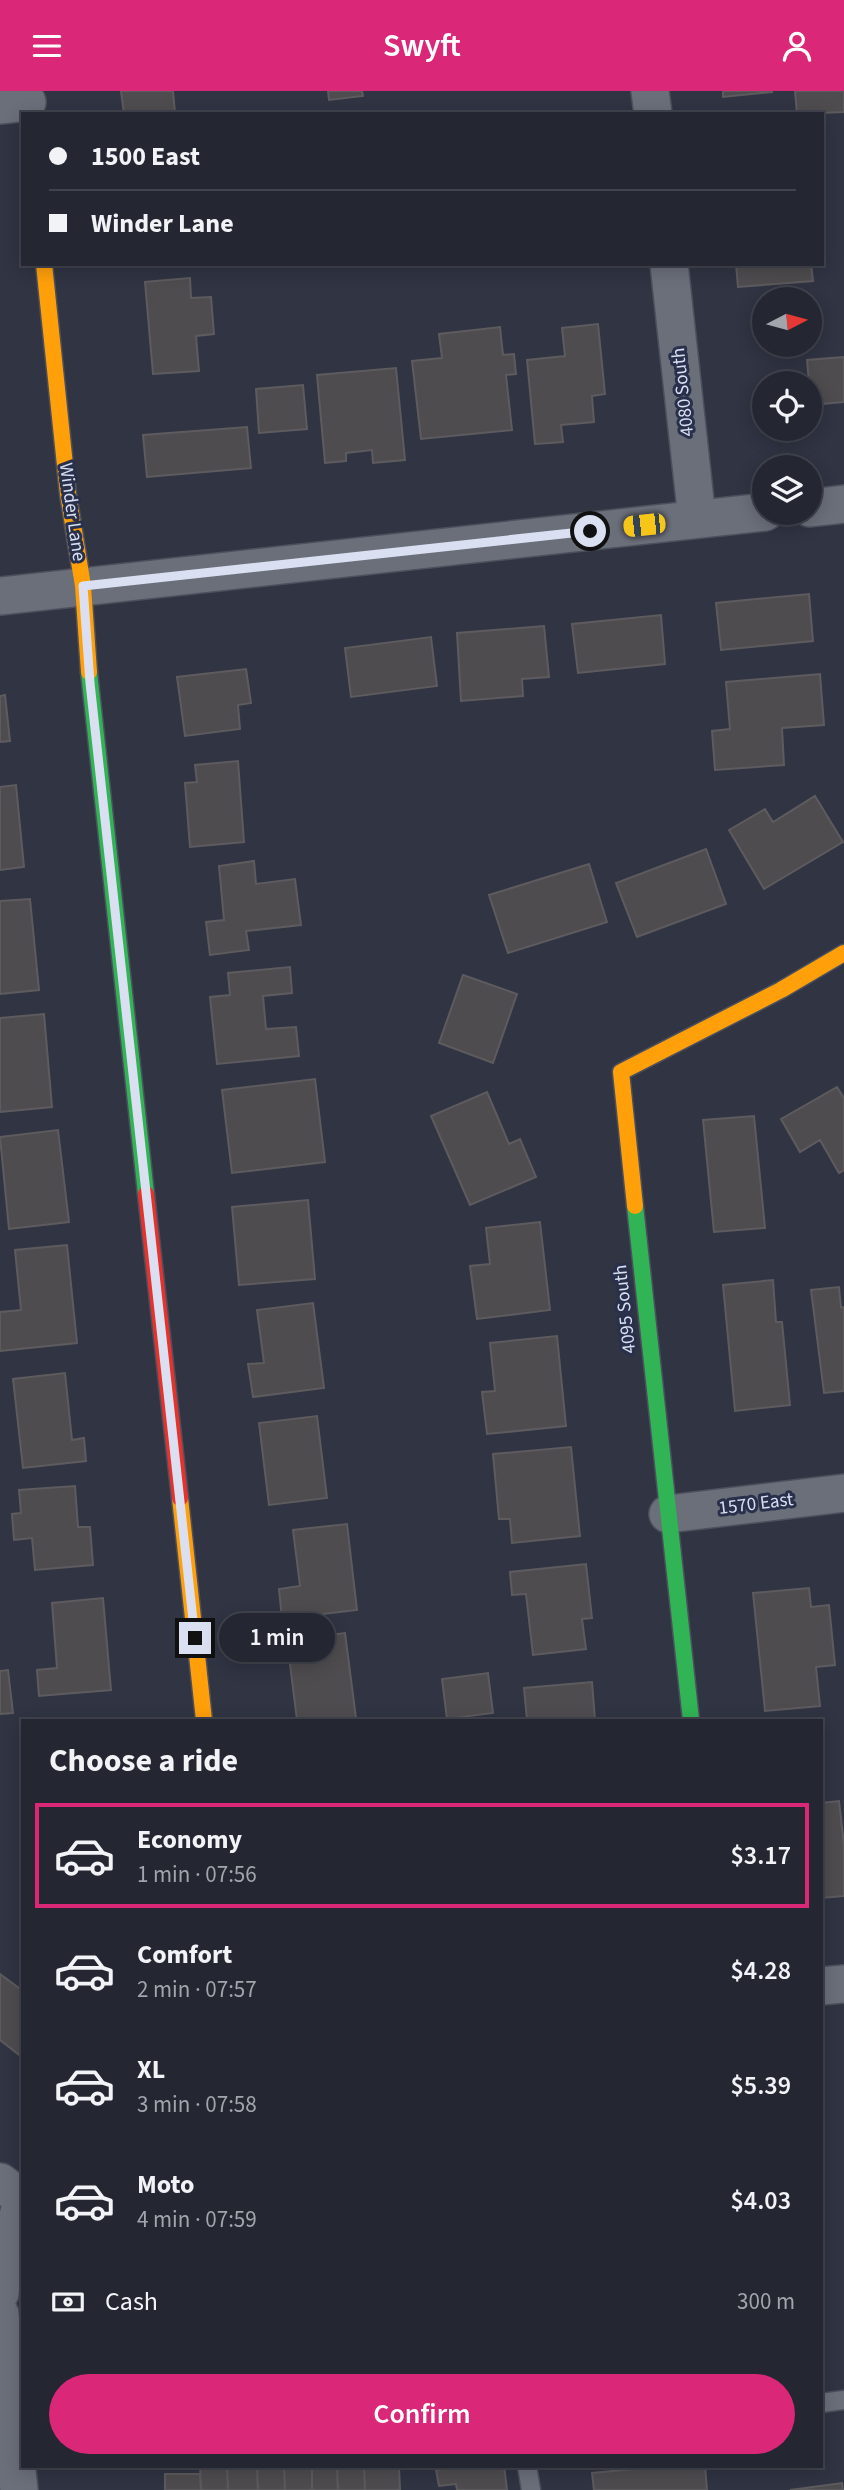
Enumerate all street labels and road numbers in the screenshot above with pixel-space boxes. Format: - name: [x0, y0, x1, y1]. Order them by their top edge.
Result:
- street label: 4080 South: [665, 346, 701, 438]
- street label: Winder Lane: [52, 461, 92, 563]
- street label: 4095 South: [607, 1263, 643, 1355]
- street label: 1570 East: [717, 1486, 796, 1522]

